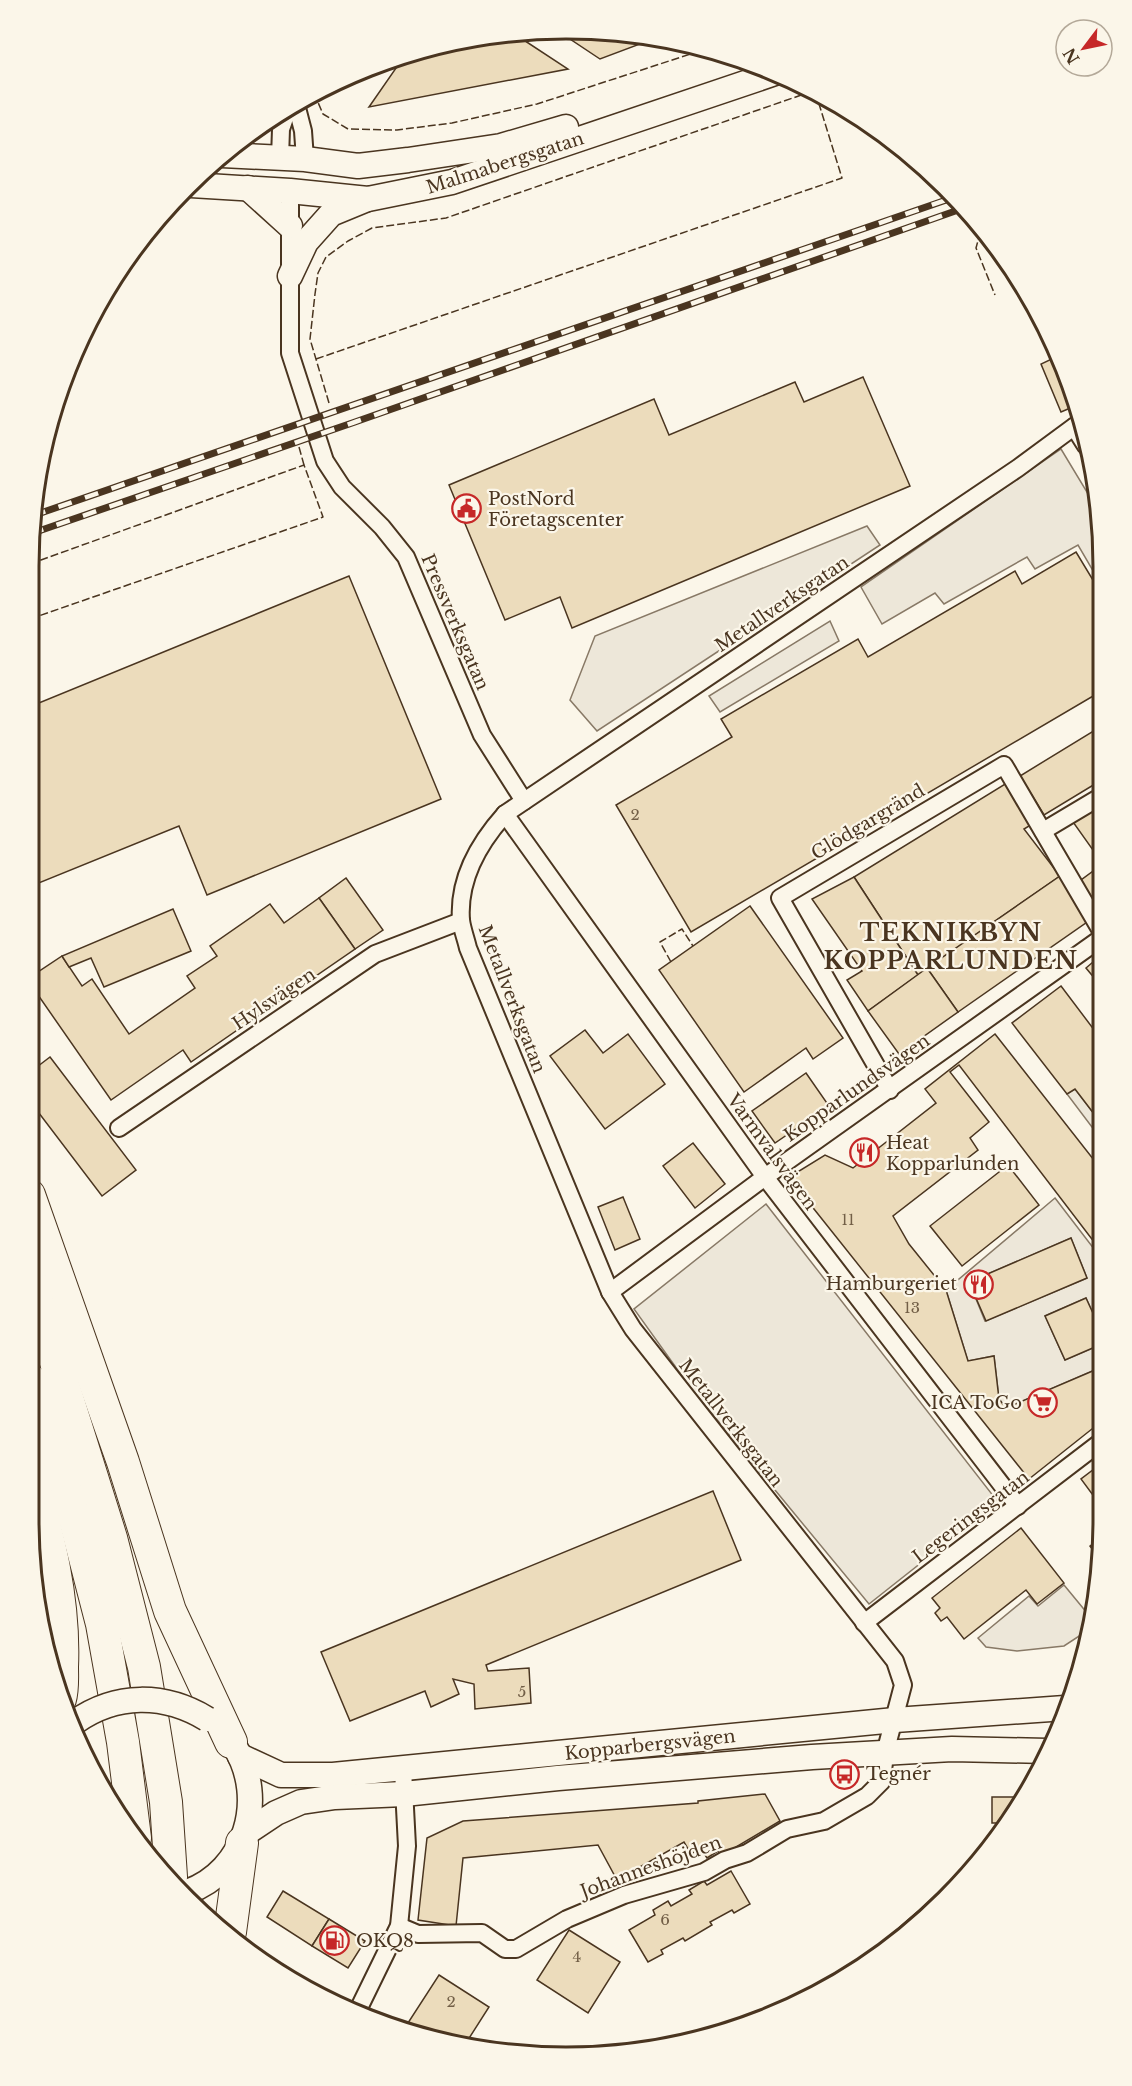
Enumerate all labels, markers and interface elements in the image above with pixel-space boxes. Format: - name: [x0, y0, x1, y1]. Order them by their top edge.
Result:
- north arrow: [1054, 18, 1114, 78]
- text: N: [1059, 44, 1084, 68]
- street label: Malmabergsgatan: [423, 127, 587, 199]
- place label: PostNord Företagscenter: [488, 488, 624, 531]
- public building icon: PostNord Företagscenter: [451, 493, 483, 525]
- street label: Pressverksgatan: [416, 551, 494, 693]
- street label: Metallverksgatan: [711, 551, 853, 657]
- street label: Glödgargränd: [807, 779, 929, 865]
- house number: 2: [630, 805, 640, 824]
- district label: TEKNIKBYN KOPPARLUNDEN: [824, 918, 1078, 975]
- street label: Metallverksgatan: [474, 922, 550, 1076]
- street label: Hylsvägen: [228, 963, 320, 1035]
- street label: Kopparlundsvägen: [780, 1029, 934, 1147]
- street label: Varmvalsvägen: [722, 1089, 822, 1215]
- place label: Heat Kopparlunden: [886, 1132, 1019, 1175]
- restaurant icon: Heat Kopparlunden: [849, 1137, 881, 1169]
- house number: 11: [841, 1210, 855, 1229]
- restaurant icon: Hamburgeriet: [962, 1268, 994, 1300]
- place label: Hamburgeriet: [826, 1273, 957, 1295]
- house number: 13: [904, 1298, 920, 1317]
- street label: Metallverksgatan: [674, 1355, 788, 1491]
- supermarket icon: ICA ToGo: [1027, 1387, 1059, 1419]
- place label: ICA ToGo: [931, 1392, 1022, 1414]
- street label: Legeringsgatan: [908, 1466, 1034, 1568]
- house number: 5: [518, 1682, 526, 1701]
- street label: Kopparbergsvägen: [563, 1725, 737, 1765]
- bus stop icon: Tegnér: [829, 1758, 861, 1790]
- place label: Tegnér: [866, 1763, 931, 1785]
- street label: Johanneshöjden: [576, 1831, 725, 1903]
- house number: 6: [660, 1910, 670, 1929]
- fuel station icon: OKQ8: [319, 1925, 351, 1957]
- place label: OKQ8: [356, 1930, 414, 1952]
- house number: 4: [573, 1947, 581, 1966]
- house number: 2: [446, 1992, 456, 2011]

